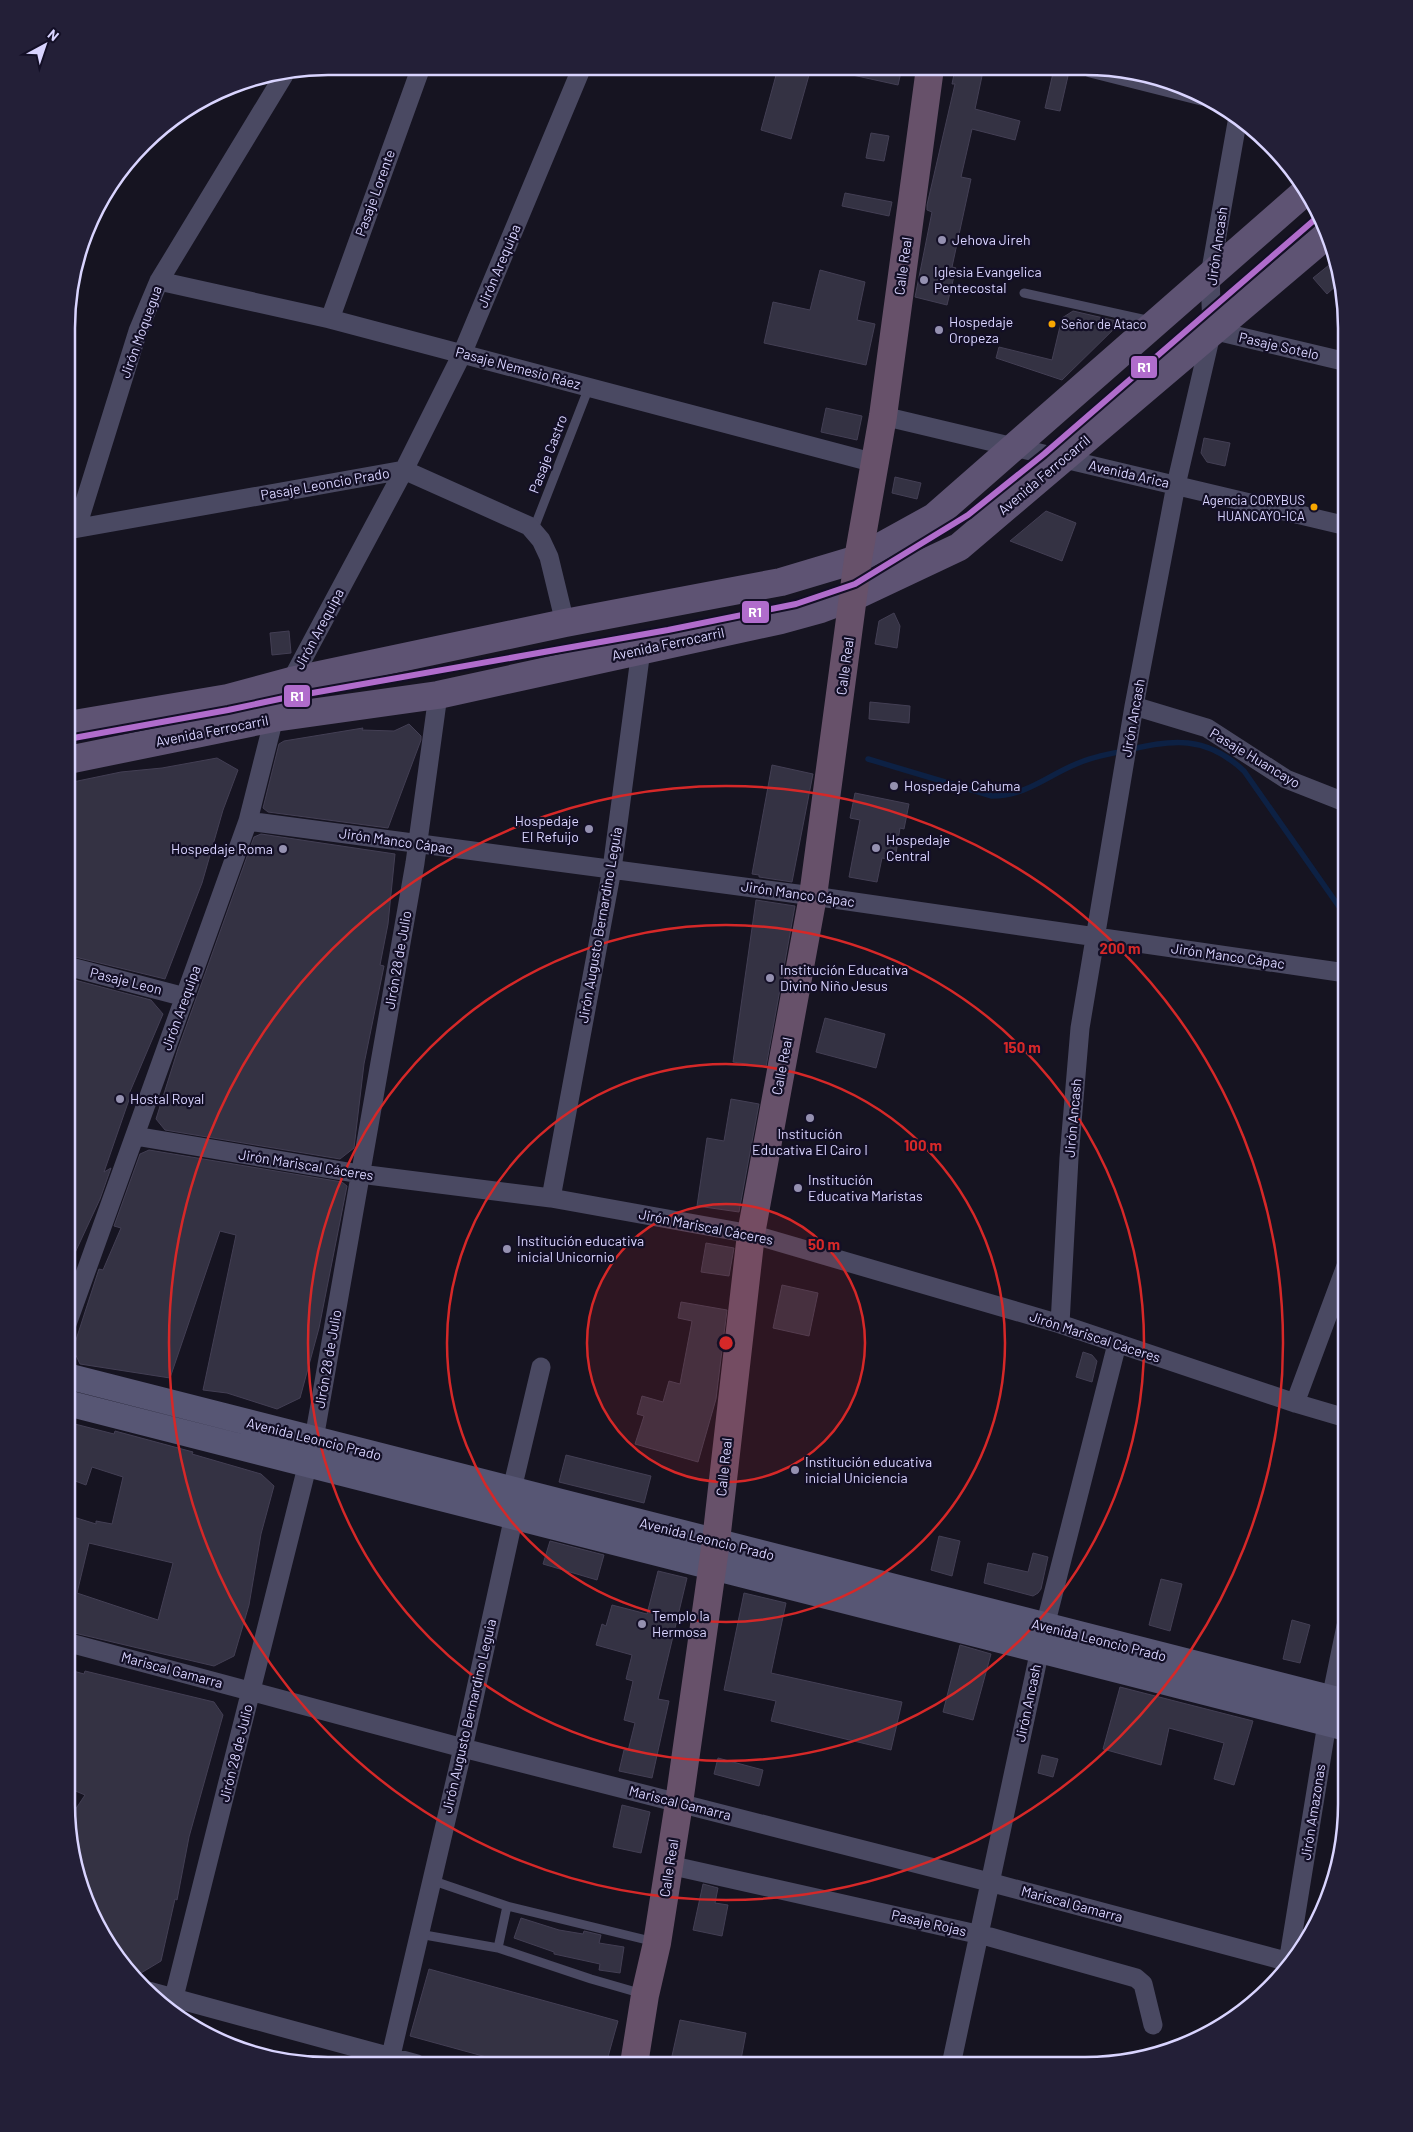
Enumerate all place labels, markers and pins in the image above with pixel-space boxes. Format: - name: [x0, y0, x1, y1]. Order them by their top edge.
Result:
- place label: Jehova Jireh: [952, 231, 1030, 248]
- marker: Jehova Jireh: [936, 234, 948, 246]
- place label: Iglesia Evangelica Pentecostal: [934, 263, 1042, 296]
- marker: Iglesia Evangelica Pentecostal: [918, 274, 930, 286]
- place label: Hospedaje Oropeza: [949, 313, 1013, 346]
- place label: Señor de Ataco: [1061, 316, 1147, 332]
- marker: Señor de Ataco: [1047, 319, 1057, 329]
- marker: Hospedaje Oropeza: [933, 324, 945, 336]
- place label: Agencia CORYBUS HUANCAYO-ICA: [1202, 492, 1305, 524]
- marker: Agencia CORYBUS HUANCAYO-ICA: [1309, 502, 1319, 512]
- place label: Hospedaje Cahuma: [904, 777, 1020, 794]
- marker: Hospedaje Cahuma: [888, 780, 900, 792]
- place label: Hospedaje El Refuijo: [515, 812, 579, 845]
- marker: Hospedaje El Refuijo: [583, 823, 595, 835]
- place label: Hospedaje Central: [886, 831, 950, 864]
- place label: Hospedaje Roma: [171, 840, 273, 857]
- marker: Hospedaje Central: [870, 842, 882, 854]
- marker: Hospedaje Roma: [277, 843, 289, 855]
- place label: Institución Educativa Divino Niño Jesus: [780, 961, 908, 994]
- marker: Institución Educativa Divino Niño Jesus: [764, 972, 776, 984]
- place label: Hostal Royal: [130, 1090, 204, 1107]
- marker: Hostal Royal: [114, 1093, 126, 1105]
- marker: Institución Educativa El Cairo I: [804, 1112, 816, 1124]
- place label: Institución Educativa El Cairo I: [752, 1125, 868, 1158]
- place label: Institución Educativa Maristas: [808, 1171, 923, 1204]
- marker: Institución Educativa Maristas: [792, 1182, 804, 1194]
- place label: Institución educativa inicial Unicornio: [517, 1232, 644, 1265]
- marker: Institución educativa inicial Unicornio: [501, 1243, 513, 1255]
- centre of rings: [717, 1334, 735, 1352]
- place label: Institución educativa inicial Uniciencia: [805, 1453, 932, 1486]
- marker: Institución educativa inicial Uniciencia: [789, 1464, 801, 1476]
- place label: Templo la Hermosa: [652, 1607, 710, 1640]
- marker: Templo la Hermosa: [636, 1618, 648, 1630]

